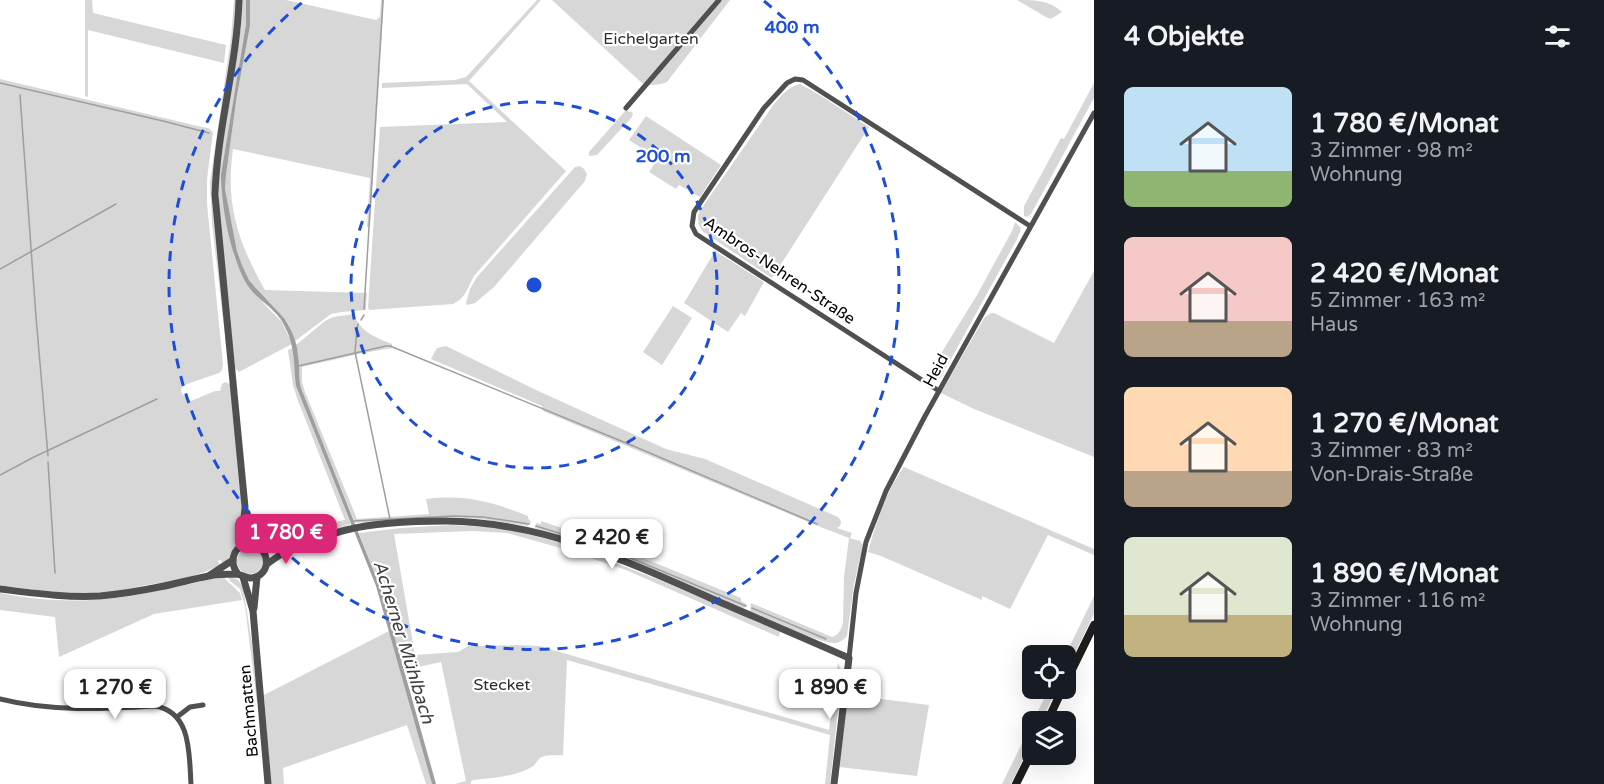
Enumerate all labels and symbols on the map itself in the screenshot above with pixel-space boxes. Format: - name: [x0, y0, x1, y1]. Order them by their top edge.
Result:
- text: 400 m: [764, 16, 820, 38]
- park label: Eichelgarten: [603, 29, 699, 49]
- text: 200 m: [635, 145, 691, 167]
- street label: Ambros-Nehren-Straße: [700, 213, 859, 329]
- centre of rings: [524, 275, 544, 295]
- street label: Heid: [919, 350, 953, 391]
- pin: 1 780 €: [231, 514, 341, 565]
- pin: 2 420 €: [557, 519, 667, 570]
- water label: Acherner Mühlbach: [369, 558, 440, 727]
- street label: Bachmatten: [235, 664, 263, 758]
- pin: 1 270 €: [60, 669, 170, 720]
- pin: 1 890 €: [775, 669, 885, 720]
- park label: Stecket: [474, 675, 530, 695]

